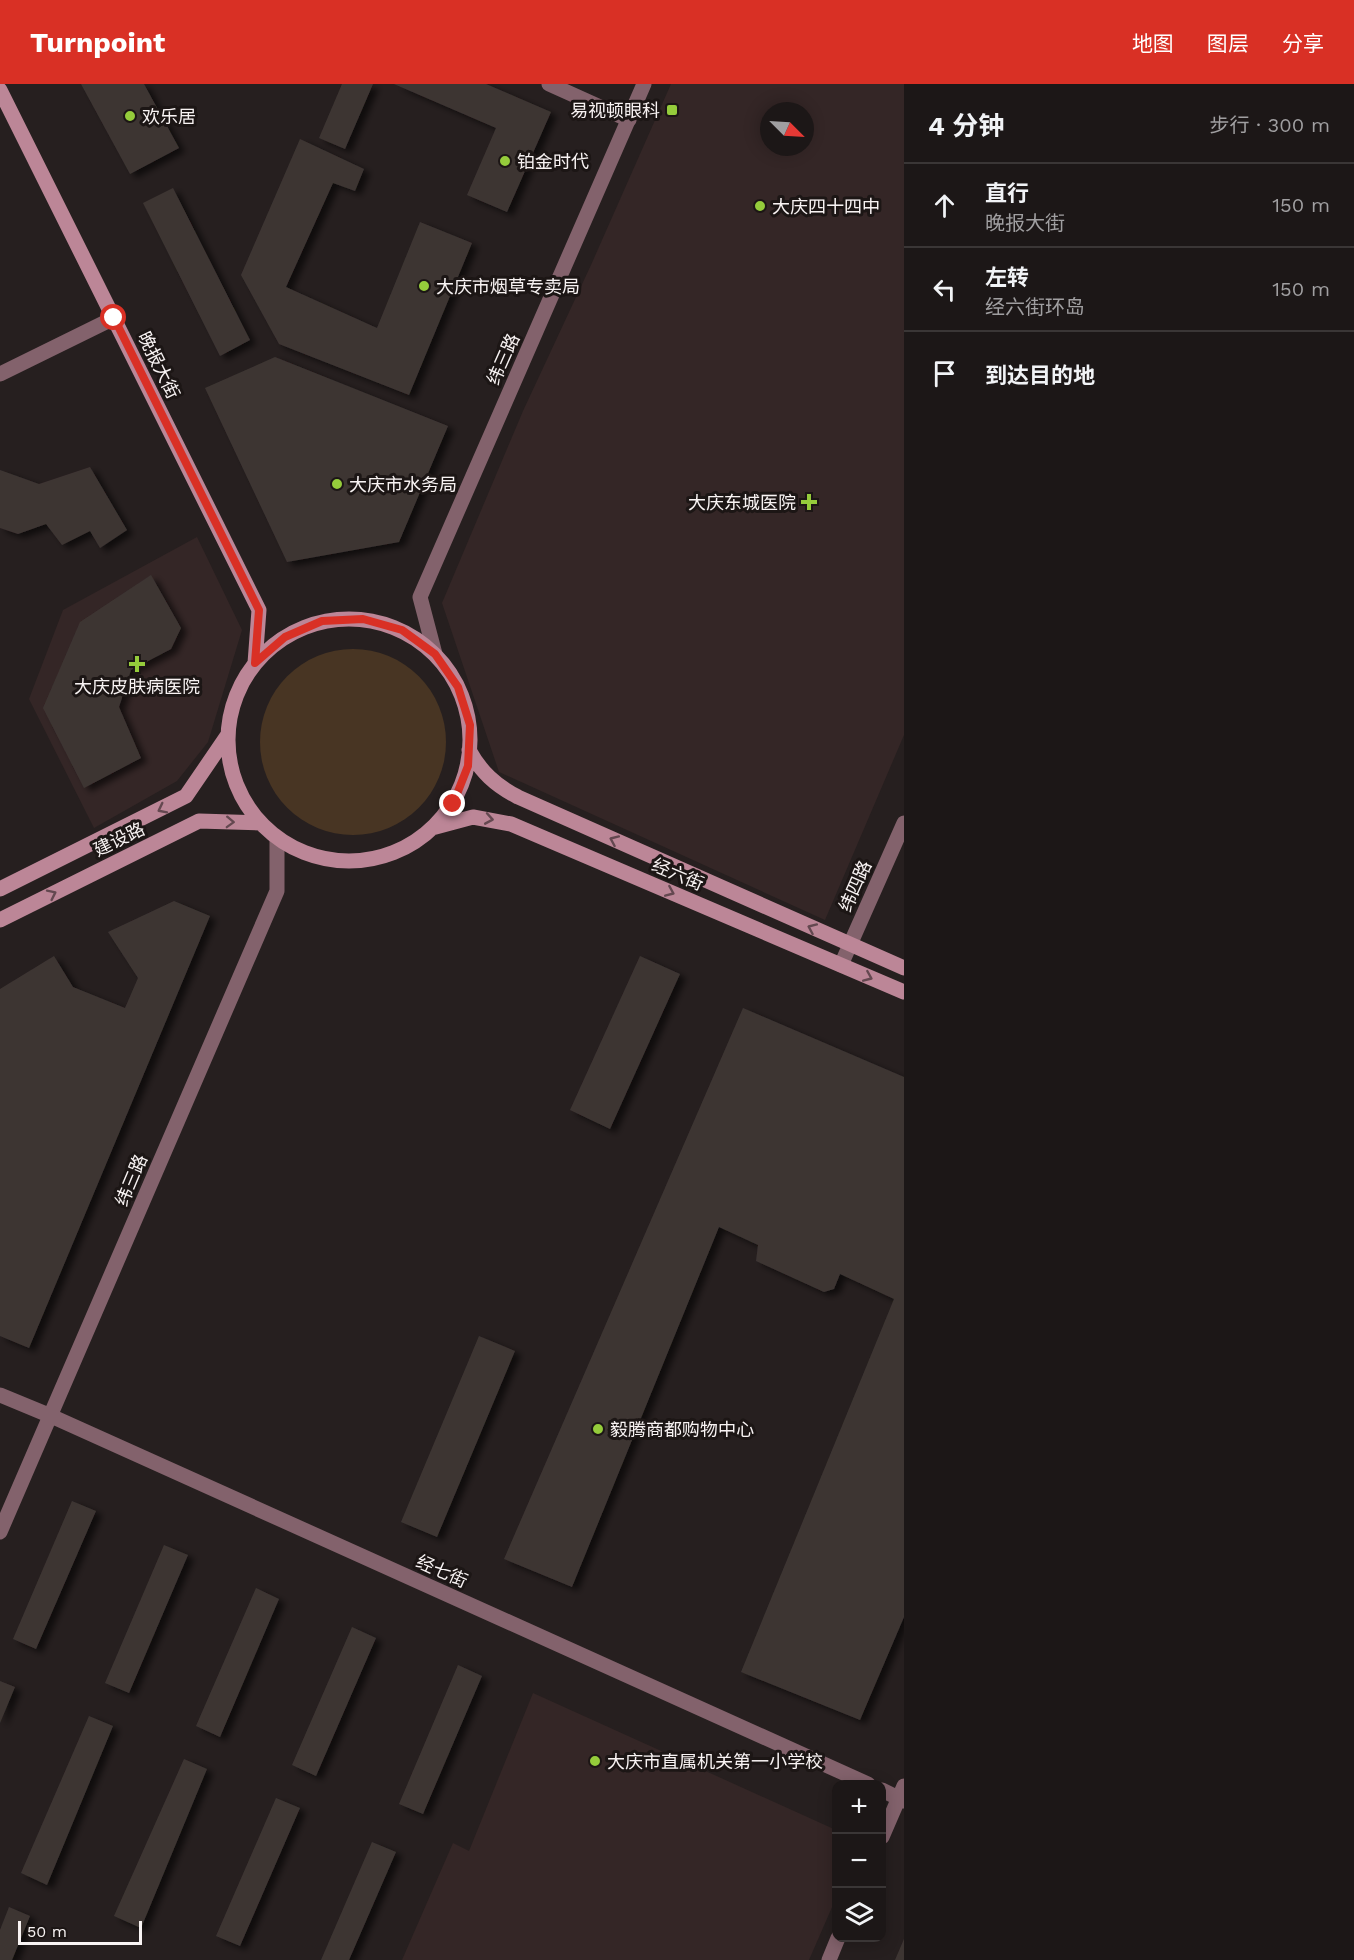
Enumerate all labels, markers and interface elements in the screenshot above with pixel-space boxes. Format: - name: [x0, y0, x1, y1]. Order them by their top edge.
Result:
- text: Turnpoint: [30, 26, 165, 59]
- text: 地图: [1132, 31, 1174, 56]
- text: 图层: [1207, 31, 1249, 56]
- text: 分享: [1282, 31, 1324, 56]
- place label: 易视顿眼科: [570, 100, 660, 121]
- north arrow: [760, 102, 814, 156]
- marker: 易视顿眼科: [665, 103, 679, 117]
- place label: 欢乐居: [142, 106, 196, 127]
- marker: 欢乐居: [123, 109, 137, 123]
- text: 4 分钟: [928, 111, 1004, 141]
- text: 步行 · 300 m: [1209, 113, 1330, 137]
- place label: 铂金时代: [517, 151, 589, 172]
- marker: 铂金时代: [498, 154, 512, 168]
- text: 直行: [985, 181, 1029, 206]
- icon: ahead: [928, 189, 961, 222]
- text: 150 m: [1272, 193, 1330, 217]
- place label: 大庆四十四中: [772, 196, 880, 217]
- marker: 大庆四十四中: [753, 199, 767, 213]
- text: 晚报大街: [985, 211, 1065, 235]
- text: 左转: [985, 265, 1029, 290]
- icon: left: [928, 273, 961, 306]
- place label: 大庆市烟草专卖局: [436, 276, 580, 297]
- text: 150 m: [1272, 277, 1330, 301]
- marker: 大庆市烟草专卖局: [417, 279, 431, 293]
- text: 经六街环岛: [985, 295, 1085, 319]
- route start: [100, 304, 126, 330]
- street label: 晚报大街: [134, 328, 184, 402]
- street label: 纬三路: [482, 330, 524, 388]
- icon: arrive: [928, 357, 961, 390]
- text: 到达目的地: [985, 363, 1095, 388]
- place label: 大庆市水务局: [349, 474, 457, 495]
- marker: 大庆市水务局: [330, 477, 344, 491]
- place label: 大庆东城医院: [688, 492, 796, 513]
- marker: 大庆东城医院: [800, 493, 818, 511]
- marker: 大庆皮肤病医院: [128, 655, 146, 673]
- place label: 大庆皮肤病医院: [74, 676, 200, 697]
- route end: [439, 790, 465, 816]
- one-way arrow: [157, 801, 168, 813]
- one-way arrow: [484, 813, 494, 825]
- one-way arrow: [226, 816, 235, 828]
- street label: 建设路: [90, 818, 148, 860]
- one-way arrow: [610, 835, 621, 847]
- street label: 经六街: [649, 854, 707, 894]
- street label: 纬四路: [834, 857, 876, 915]
- one-way arrow: [663, 885, 674, 897]
- one-way arrow: [46, 889, 57, 901]
- one-way arrow: [807, 923, 818, 935]
- one-way arrow: [862, 969, 873, 981]
- street label: 纬三路: [111, 1151, 151, 1209]
- place label: 毅腾商都购物中心: [610, 1419, 754, 1440]
- marker: 毅腾商都购物中心: [591, 1422, 605, 1436]
- street label: 经七街: [413, 1550, 471, 1592]
- place label: 大庆市直属机关第一小学校: [607, 1751, 823, 1772]
- marker: 大庆市直属机关第一小学校: [588, 1754, 602, 1768]
- map controls: [832, 1780, 886, 1942]
- button: +: [832, 1780, 886, 1834]
- button: −: [832, 1834, 886, 1888]
- button: layers: [832, 1888, 886, 1942]
- scale bar: [18, 1918, 142, 1946]
- text: 50 m: [27, 1922, 67, 1941]

